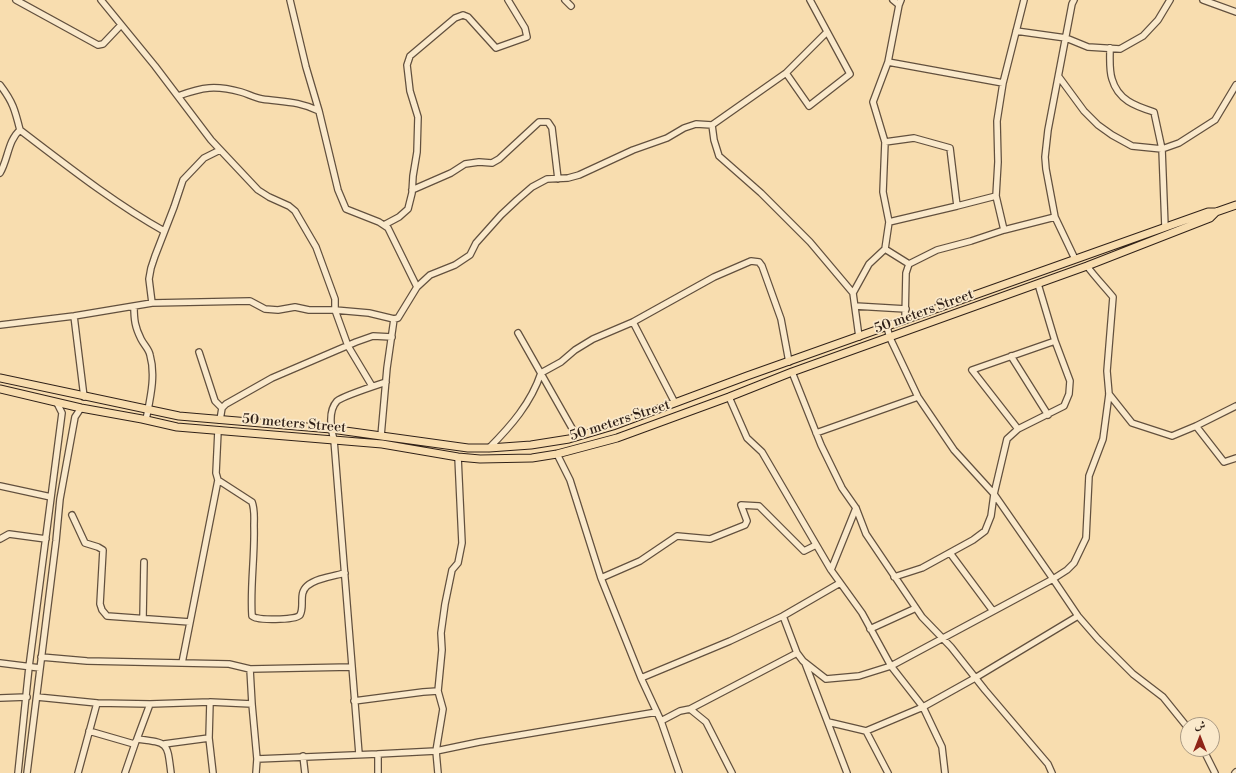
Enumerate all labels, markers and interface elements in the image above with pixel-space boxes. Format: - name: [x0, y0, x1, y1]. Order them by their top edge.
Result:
- street label: 50 meters Street: [872, 286, 976, 338]
- street label: 50 meters Street: [568, 397, 672, 445]
- street label: 50 meters Street: [241, 411, 347, 437]
- north arrow: [1180, 717, 1220, 757]
- text: ش: [1195, 719, 1205, 733]

